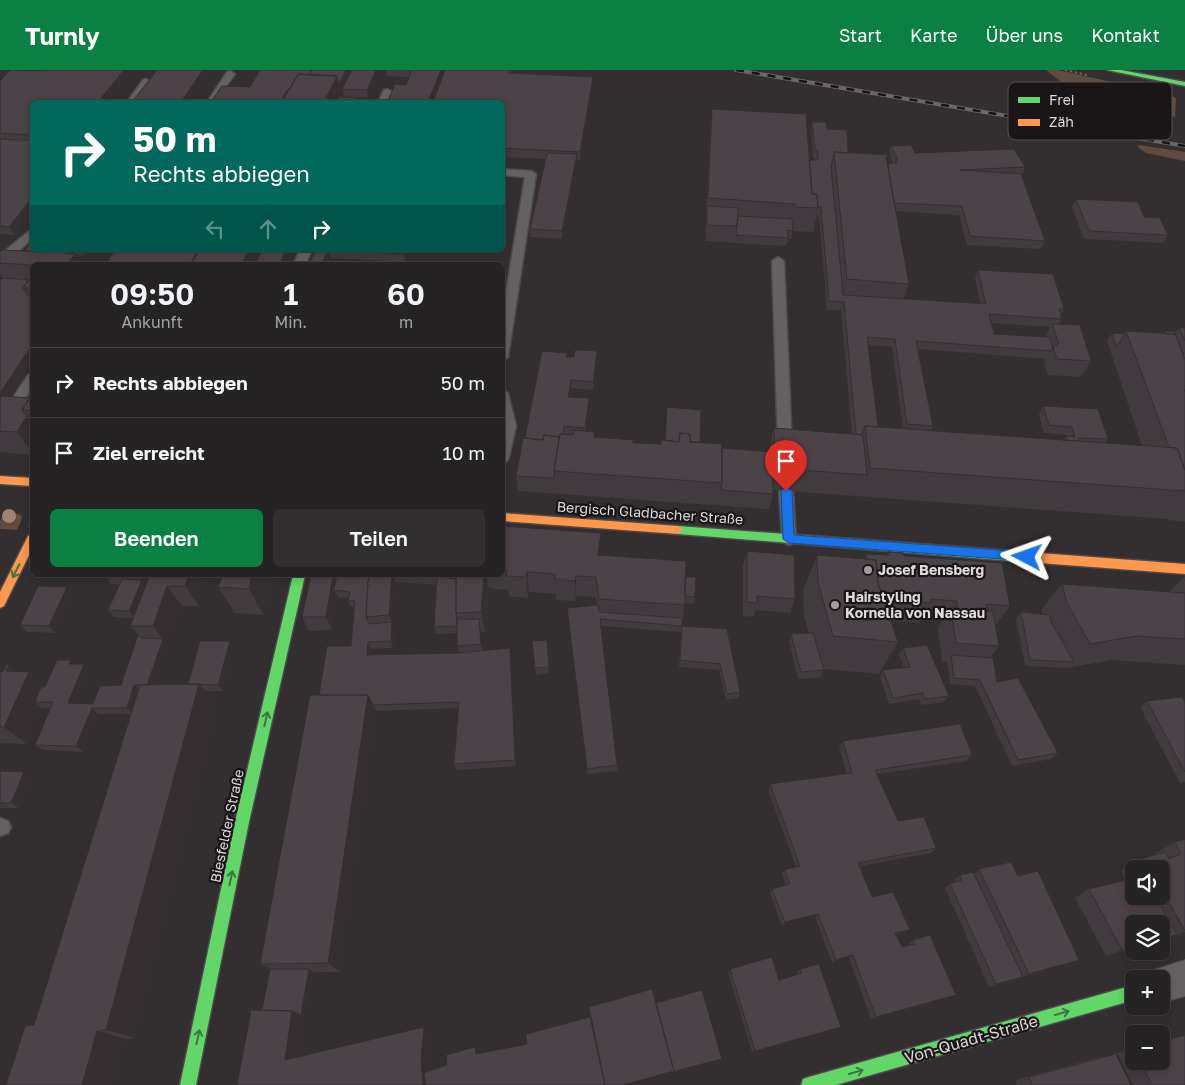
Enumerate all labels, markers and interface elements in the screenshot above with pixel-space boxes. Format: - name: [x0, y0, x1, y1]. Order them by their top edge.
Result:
- text: Turnly: [25, 21, 100, 50]
- text: Start: [839, 24, 882, 46]
- text: Karte: [910, 24, 957, 46]
- text: Über uns: [985, 24, 1063, 46]
- text: Kontakt: [1091, 24, 1160, 46]
- legend: [1008, 82, 1172, 140]
- text: Frei: [1049, 91, 1075, 108]
- text: Zäh: [1049, 113, 1074, 130]
- text: 50 m: [133, 118, 216, 160]
- icon: right: [50, 120, 115, 185]
- text: Rechts abbiegen: [133, 160, 310, 187]
- icon: left: [201, 215, 229, 243]
- icon: ahead: [254, 215, 282, 243]
- icon: right: [307, 215, 335, 243]
- text: 09:50: [110, 276, 194, 312]
- text: 1: [283, 276, 298, 312]
- text: 60: [387, 276, 425, 312]
- text: Ankunft: [121, 312, 183, 332]
- text: Min.: [274, 312, 307, 332]
- text: m: [399, 312, 413, 332]
- icon: right: [50, 369, 78, 397]
- text: Rechts abbiegen: [93, 371, 248, 394]
- text: 50 m: [441, 371, 485, 394]
- icon: arrive: [50, 439, 78, 467]
- pin: [765, 440, 807, 491]
- text: Ziel erreicht: [93, 441, 205, 464]
- text: 10 m: [442, 441, 485, 464]
- icon: arrive: [772, 447, 800, 475]
- street label: Bergisch Gladbacher Straße: [556, 498, 744, 527]
- button: Beenden: [50, 509, 263, 567]
- button: Teilen: [273, 509, 485, 567]
- position arrow: [1000, 530, 1052, 582]
- place label: Josef Bensberg: [878, 561, 984, 578]
- one-way arrow: [11, 563, 20, 578]
- marker: Josef Bensberg: [862, 564, 874, 576]
- place label: Hairstyling Kornelia von Nassau: [845, 588, 985, 621]
- marker: Hairstyling Kornelia von Nassau: [829, 599, 841, 611]
- one-way arrow: [262, 712, 271, 728]
- street label: Biesfelder Straße: [206, 768, 247, 884]
- map controls: [1125, 860, 1170, 1070]
- button: sound: [1125, 860, 1170, 905]
- one-way arrow: [226, 870, 236, 886]
- button: layers: [1125, 915, 1170, 960]
- button: +: [1125, 970, 1170, 1015]
- one-way arrow: [1054, 1007, 1070, 1017]
- street label: Von-Quadt-Straße: [902, 1010, 1040, 1068]
- button: −: [1125, 1025, 1170, 1070]
- one-way arrow: [194, 1030, 203, 1046]
- one-way arrow: [847, 1066, 863, 1076]

